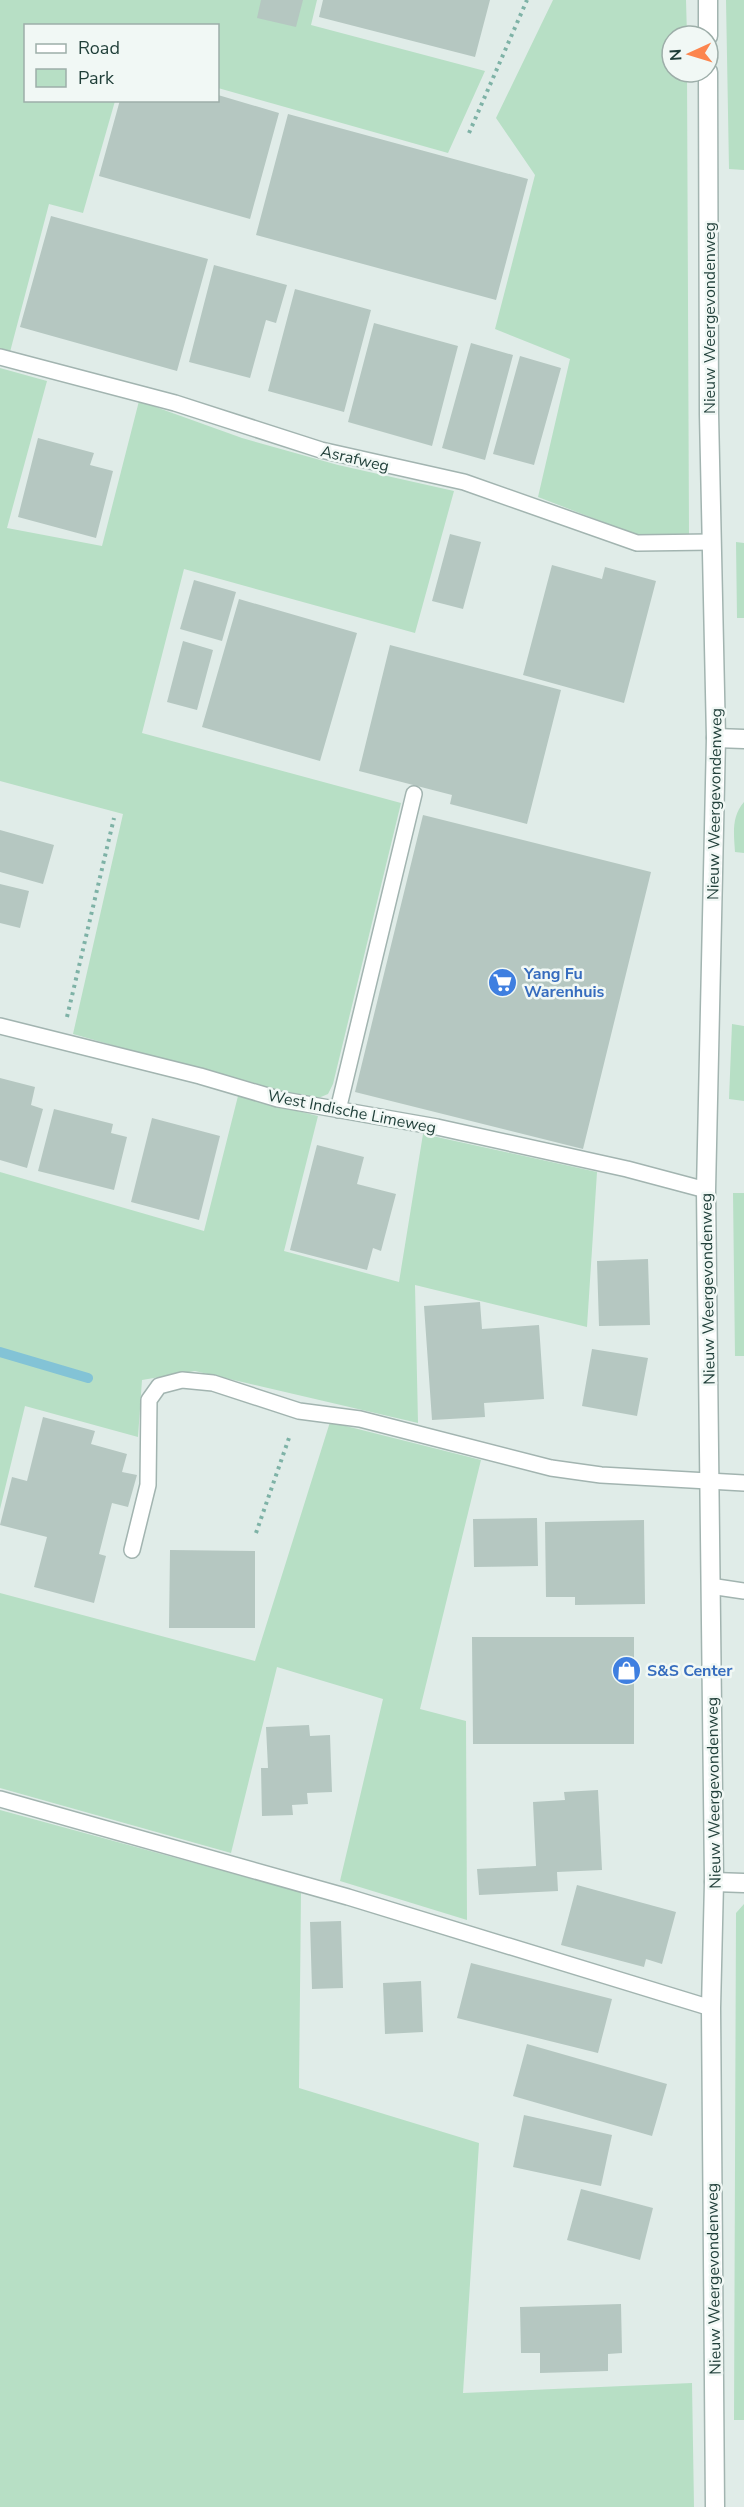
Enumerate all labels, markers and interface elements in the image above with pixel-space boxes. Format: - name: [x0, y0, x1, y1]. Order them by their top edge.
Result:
- legend: [24, 24, 219, 102]
- north arrow: [660, 24, 720, 84]
- text: Road: [78, 36, 120, 60]
- text: N: [665, 48, 687, 62]
- text: Park: [78, 66, 115, 90]
- street label: Nieuw Weergevondenweg: [699, 222, 721, 414]
- street label: Asrafweg: [318, 440, 391, 478]
- street label: Nieuw Weergevondenweg: [702, 708, 728, 900]
- place label: Yang Fu Warenhuis: [523, 963, 604, 1003]
- supermarket icon: Yang Fu Warenhuis: [487, 966, 519, 998]
- street label: West Indische Limeweg: [266, 1085, 438, 1139]
- street label: Nieuw Weergevondenweg: [695, 1193, 721, 1385]
- shop icon: S&S Center: [610, 1654, 642, 1686]
- place label: S&S Center: [647, 1660, 733, 1682]
- street label: Nieuw Weergevondenweg: [701, 1697, 727, 1889]
- street label: Nieuw Weergevondenweg: [701, 2183, 727, 2375]

